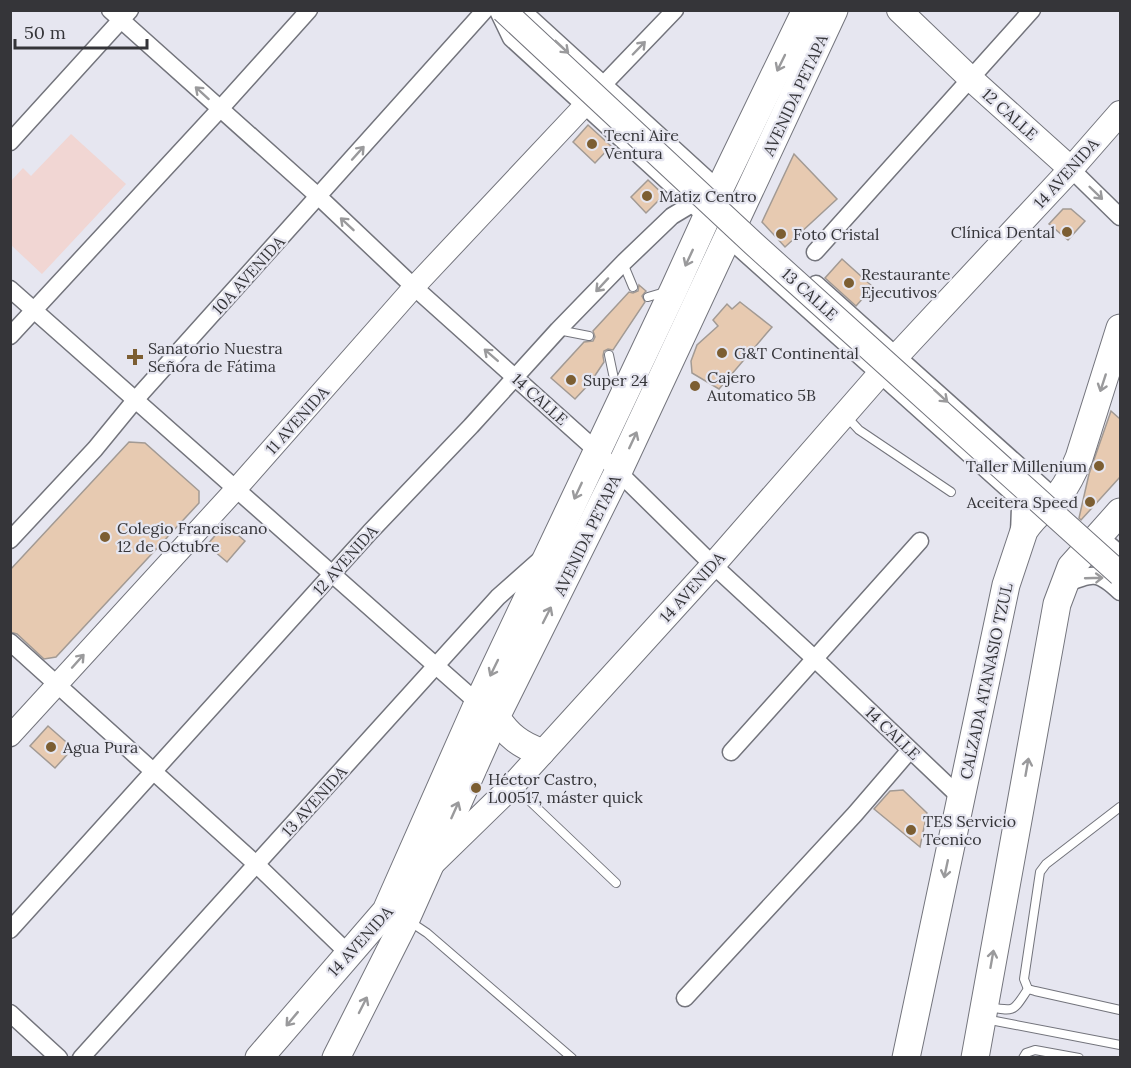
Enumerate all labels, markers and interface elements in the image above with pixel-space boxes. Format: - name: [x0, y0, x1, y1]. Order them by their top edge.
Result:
- scale bar: [15, 12, 147, 50]
- text: 50 m: [24, 21, 66, 44]
- street label: AVENIDA PETAPA: [758, 30, 832, 160]
- one-way arrow: [555, 40, 570, 54]
- one-way arrow: [632, 41, 646, 56]
- one-way arrow: [774, 54, 786, 72]
- street label: 12 CALLE: [978, 84, 1042, 144]
- one-way arrow: [195, 86, 210, 100]
- place label: Tecni Aire Ventura: [603, 125, 679, 163]
- street label: 14 AVENIDA: [1029, 133, 1103, 212]
- marker: Tecni Aire Ventura: [585, 137, 599, 151]
- one-way arrow: [351, 146, 365, 161]
- place label: Matiz Centro: [659, 186, 757, 206]
- one-way arrow: [1088, 186, 1103, 200]
- marker: Matiz Centro: [640, 189, 654, 203]
- one-way arrow: [340, 217, 355, 231]
- place label: Clínica Dental: [951, 222, 1055, 242]
- place label: Foto Cristal: [793, 224, 879, 244]
- marker: Clínica Dental: [1060, 225, 1074, 239]
- marker: Foto Cristal: [774, 227, 788, 241]
- street label: 10A AVENIDA: [207, 231, 289, 318]
- one-way arrow: [682, 249, 694, 267]
- street label: 13 CALLE: [778, 264, 842, 324]
- place label: Restaurante Ejecutivos: [861, 264, 951, 302]
- marker: Restaurante Ejecutivos: [842, 276, 856, 290]
- one-way arrow: [595, 277, 609, 292]
- place label: Sanatorio Nuestra Señora de Fátima: [148, 338, 283, 376]
- place label: G&T Continental: [734, 343, 859, 363]
- marker: G&T Continental: [715, 346, 729, 360]
- marker: Sanatorio Nuestra Señora de Fátima: [126, 348, 144, 366]
- one-way arrow: [484, 348, 499, 362]
- place label: Cajero Automatico 5B: [706, 367, 816, 405]
- street label: 14 CALLE: [508, 369, 572, 429]
- place label: Super 24: [583, 370, 648, 390]
- marker: Super 24: [564, 373, 578, 387]
- one-way arrow: [1096, 373, 1107, 392]
- marker: Cajero Automatico 5B: [688, 379, 702, 393]
- street label: 11 AVENIDA: [261, 381, 333, 458]
- one-way arrow: [934, 389, 949, 403]
- one-way arrow: [628, 431, 640, 449]
- place label: Taller Millenium: [966, 456, 1087, 476]
- marker: Taller Millenium: [1092, 459, 1106, 473]
- street label: AVENIDA PETAPA: [549, 470, 625, 600]
- one-way arrow: [572, 482, 583, 500]
- place label: Aceitera Speed: [966, 492, 1078, 512]
- marker: Aceitera Speed: [1083, 495, 1097, 509]
- place label: Colegio Franciscano 12 de Octubre: [117, 518, 267, 556]
- street label: 12 AVENIDA: [308, 520, 382, 599]
- marker: Colegio Franciscano 12 de Octubre: [98, 530, 112, 544]
- street label: 14 AVENIDA: [655, 547, 729, 626]
- one-way arrow: [1084, 572, 1103, 583]
- street label: CALZADA ATANASIO TZUL: [955, 581, 1017, 781]
- one-way arrow: [542, 606, 553, 624]
- one-way arrow: [71, 654, 85, 669]
- one-way arrow: [488, 658, 500, 676]
- street label: 14 CALLE: [862, 702, 925, 764]
- place label: Agua Pura: [62, 737, 138, 757]
- marker: Agua Pura: [44, 740, 58, 754]
- one-way arrow: [1022, 757, 1033, 777]
- street label: 13 AVENIDA: [277, 761, 352, 840]
- place label: Héctor Castro, L00517, máster quick: [488, 769, 643, 807]
- marker: Héctor Castro, L00517, máster quick: [469, 781, 483, 795]
- one-way arrow: [450, 802, 461, 820]
- place label: TES Servicio Tecnico: [923, 811, 1016, 849]
- marker: TES Servicio Tecnico: [904, 823, 918, 837]
- one-way arrow: [939, 859, 951, 878]
- street label: 14 AVENIDA: [323, 901, 397, 980]
- one-way arrow: [987, 949, 998, 969]
- one-way arrow: [358, 997, 369, 1015]
- one-way arrow: [285, 1011, 299, 1026]

